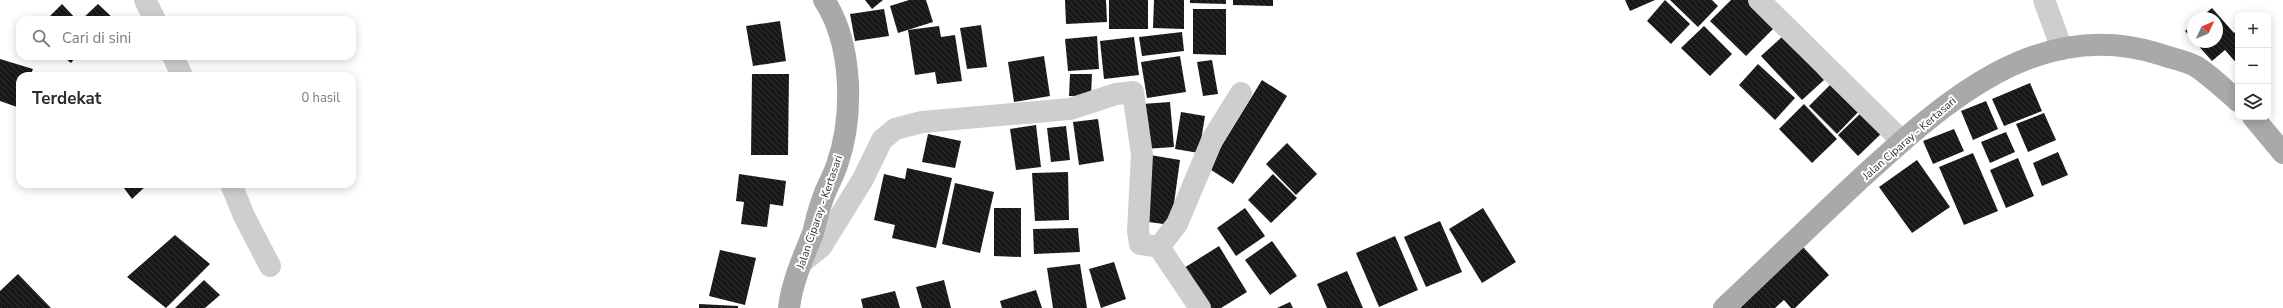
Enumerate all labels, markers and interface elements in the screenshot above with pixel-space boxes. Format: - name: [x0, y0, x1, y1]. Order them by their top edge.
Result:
- north arrow: [2187, 12, 2223, 48]
- map controls: [2235, 12, 2271, 120]
- button: +: [2235, 12, 2271, 48]
- search box: [16, 16, 356, 60]
- icon: search: [30, 27, 52, 49]
- text: Cari di sini: [62, 28, 131, 48]
- button: −: [2235, 48, 2271, 84]
- button: layers: [2235, 84, 2271, 120]
- text: Terdekat: [32, 87, 101, 110]
- text: 0 hasil: [301, 89, 340, 107]
- street label: Jalan Ciparay - Kertasari: [1859, 94, 1959, 184]
- street label: Jalan Ciparay - Kertasari: [793, 153, 846, 272]

